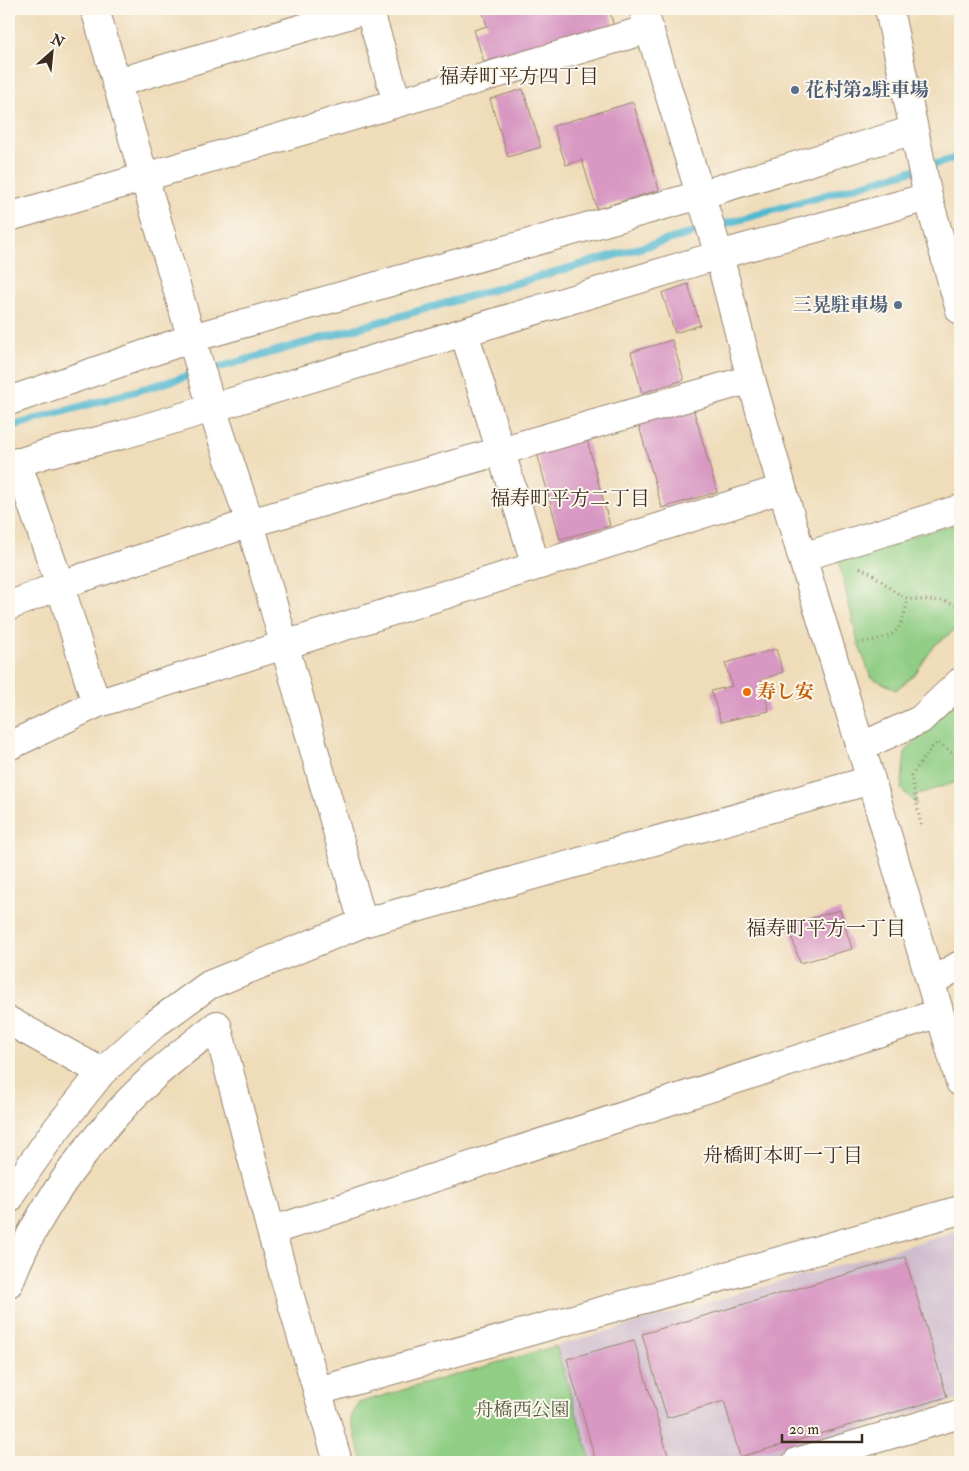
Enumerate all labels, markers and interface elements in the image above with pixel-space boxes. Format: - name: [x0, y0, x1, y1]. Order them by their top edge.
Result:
- north arrow: [28, 28, 78, 78]
- text: N: [47, 30, 68, 51]
- district label: 福寿町平方四丁目: [439, 64, 599, 89]
- place label: 花村第2駐車場: [805, 78, 929, 102]
- marker: 花村第2駐車場: [789, 84, 801, 96]
- place label: 三晃駐車場: [793, 293, 888, 317]
- marker: 三晃駐車場: [892, 299, 904, 311]
- district label: 福寿町平方二丁目: [490, 486, 650, 511]
- place label: 寿し安: [757, 680, 814, 704]
- marker: 寿し安: [741, 686, 753, 698]
- district label: 福寿町平方一丁目: [746, 916, 906, 941]
- district label: 舟橋町本町一丁目: [703, 1143, 863, 1168]
- park label: 舟橋西公園: [474, 1398, 570, 1422]
- scale bar: [782, 1411, 862, 1443]
- text: 20 m: [789, 1420, 819, 1439]

